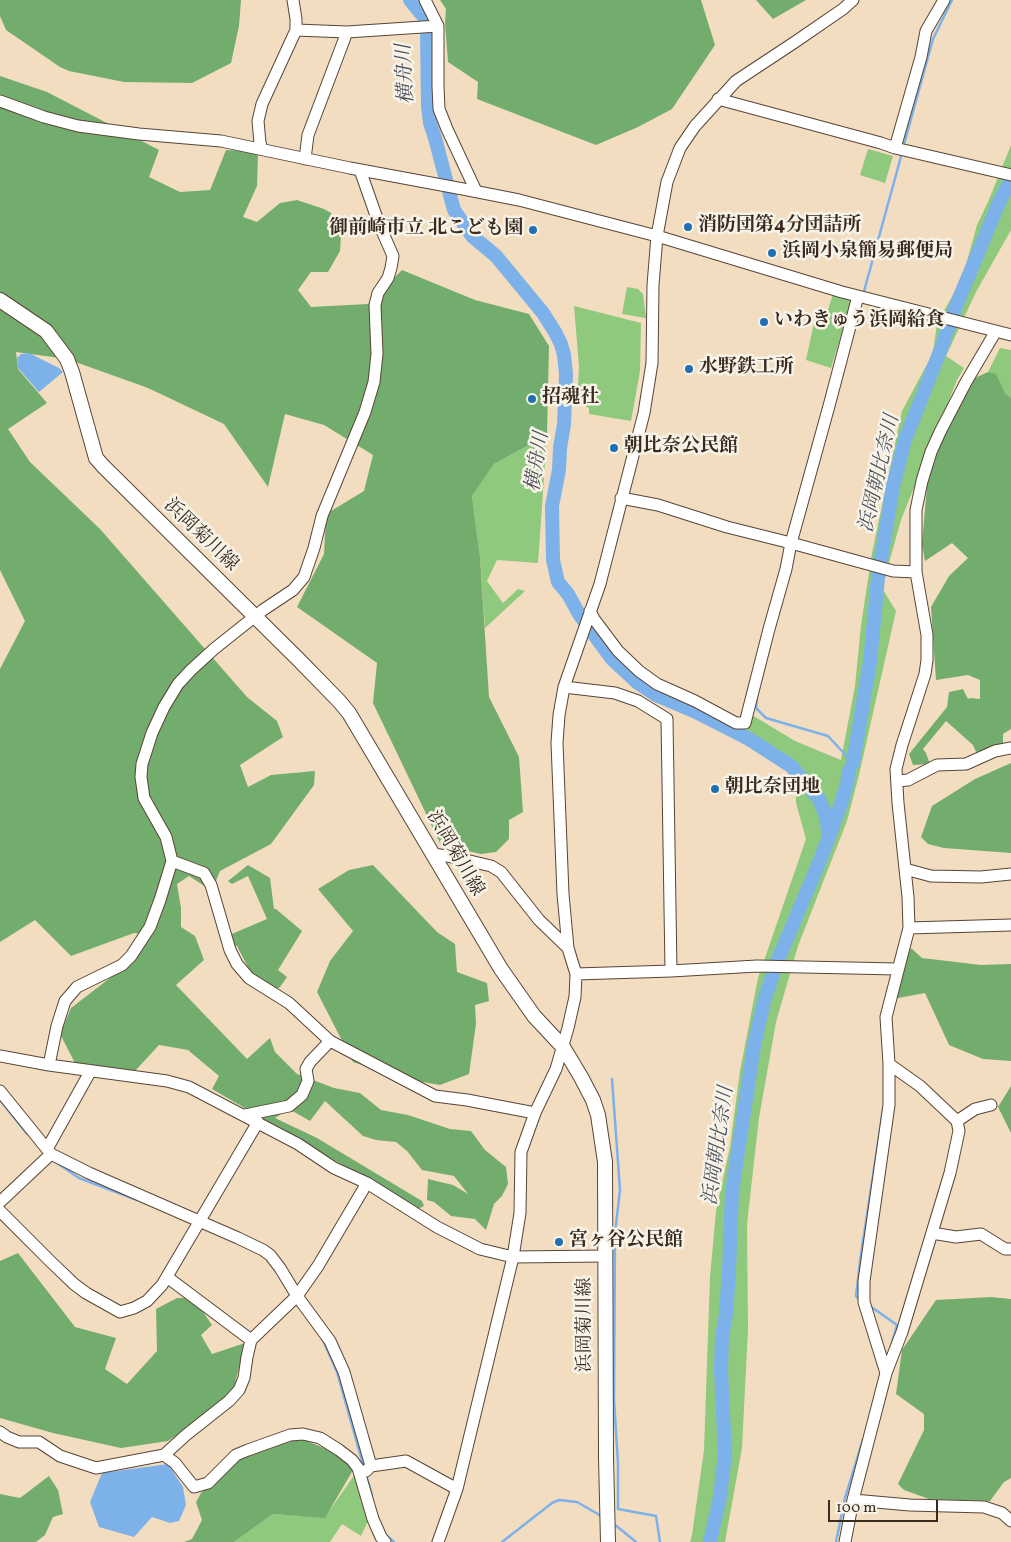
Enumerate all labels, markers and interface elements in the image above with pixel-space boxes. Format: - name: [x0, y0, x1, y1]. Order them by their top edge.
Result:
- water label: 横舟川: [393, 43, 421, 105]
- place label: 消防団第4分団詰所: [698, 216, 862, 238]
- place label: 御前崎市立 北こども園: [329, 219, 523, 241]
- marker: 消防団第4分団詰所: [682, 221, 694, 233]
- marker: 御前崎市立 北こども園: [527, 224, 539, 236]
- place label: 浜岡小泉簡易郵便局: [782, 242, 953, 264]
- marker: 浜岡小泉簡易郵便局: [766, 247, 778, 259]
- place label: いわきゅう浜岡給食: [774, 311, 945, 333]
- marker: いわきゅう浜岡給食: [758, 316, 770, 328]
- place label: 水野鉄工所: [699, 358, 794, 380]
- marker: 水野鉄工所: [683, 363, 695, 375]
- place label: 招魂社: [542, 388, 599, 410]
- marker: 招魂社: [526, 393, 538, 405]
- water label: 浜岡朝比奈川: [856, 413, 906, 535]
- water label: 横舟川: [522, 430, 556, 494]
- place label: 朝比奈公民館: [624, 437, 738, 459]
- marker: 朝比奈公民館: [608, 442, 620, 454]
- street label: 浜岡菊川線: [158, 495, 242, 577]
- place label: 朝比奈団地: [725, 778, 820, 800]
- marker: 朝比奈団地: [709, 783, 721, 795]
- street label: 浜岡菊川線: [420, 807, 488, 901]
- water label: 浜岡朝比奈川: [700, 1085, 740, 1207]
- place label: 宮ヶ谷公民館: [569, 1231, 683, 1253]
- marker: 宮ヶ谷公民館: [553, 1236, 565, 1248]
- street label: 浜岡菊川線: [576, 1278, 598, 1372]
- scale bar: [831, 1490, 941, 1522]
- text: 100 m: [836, 1498, 876, 1519]

